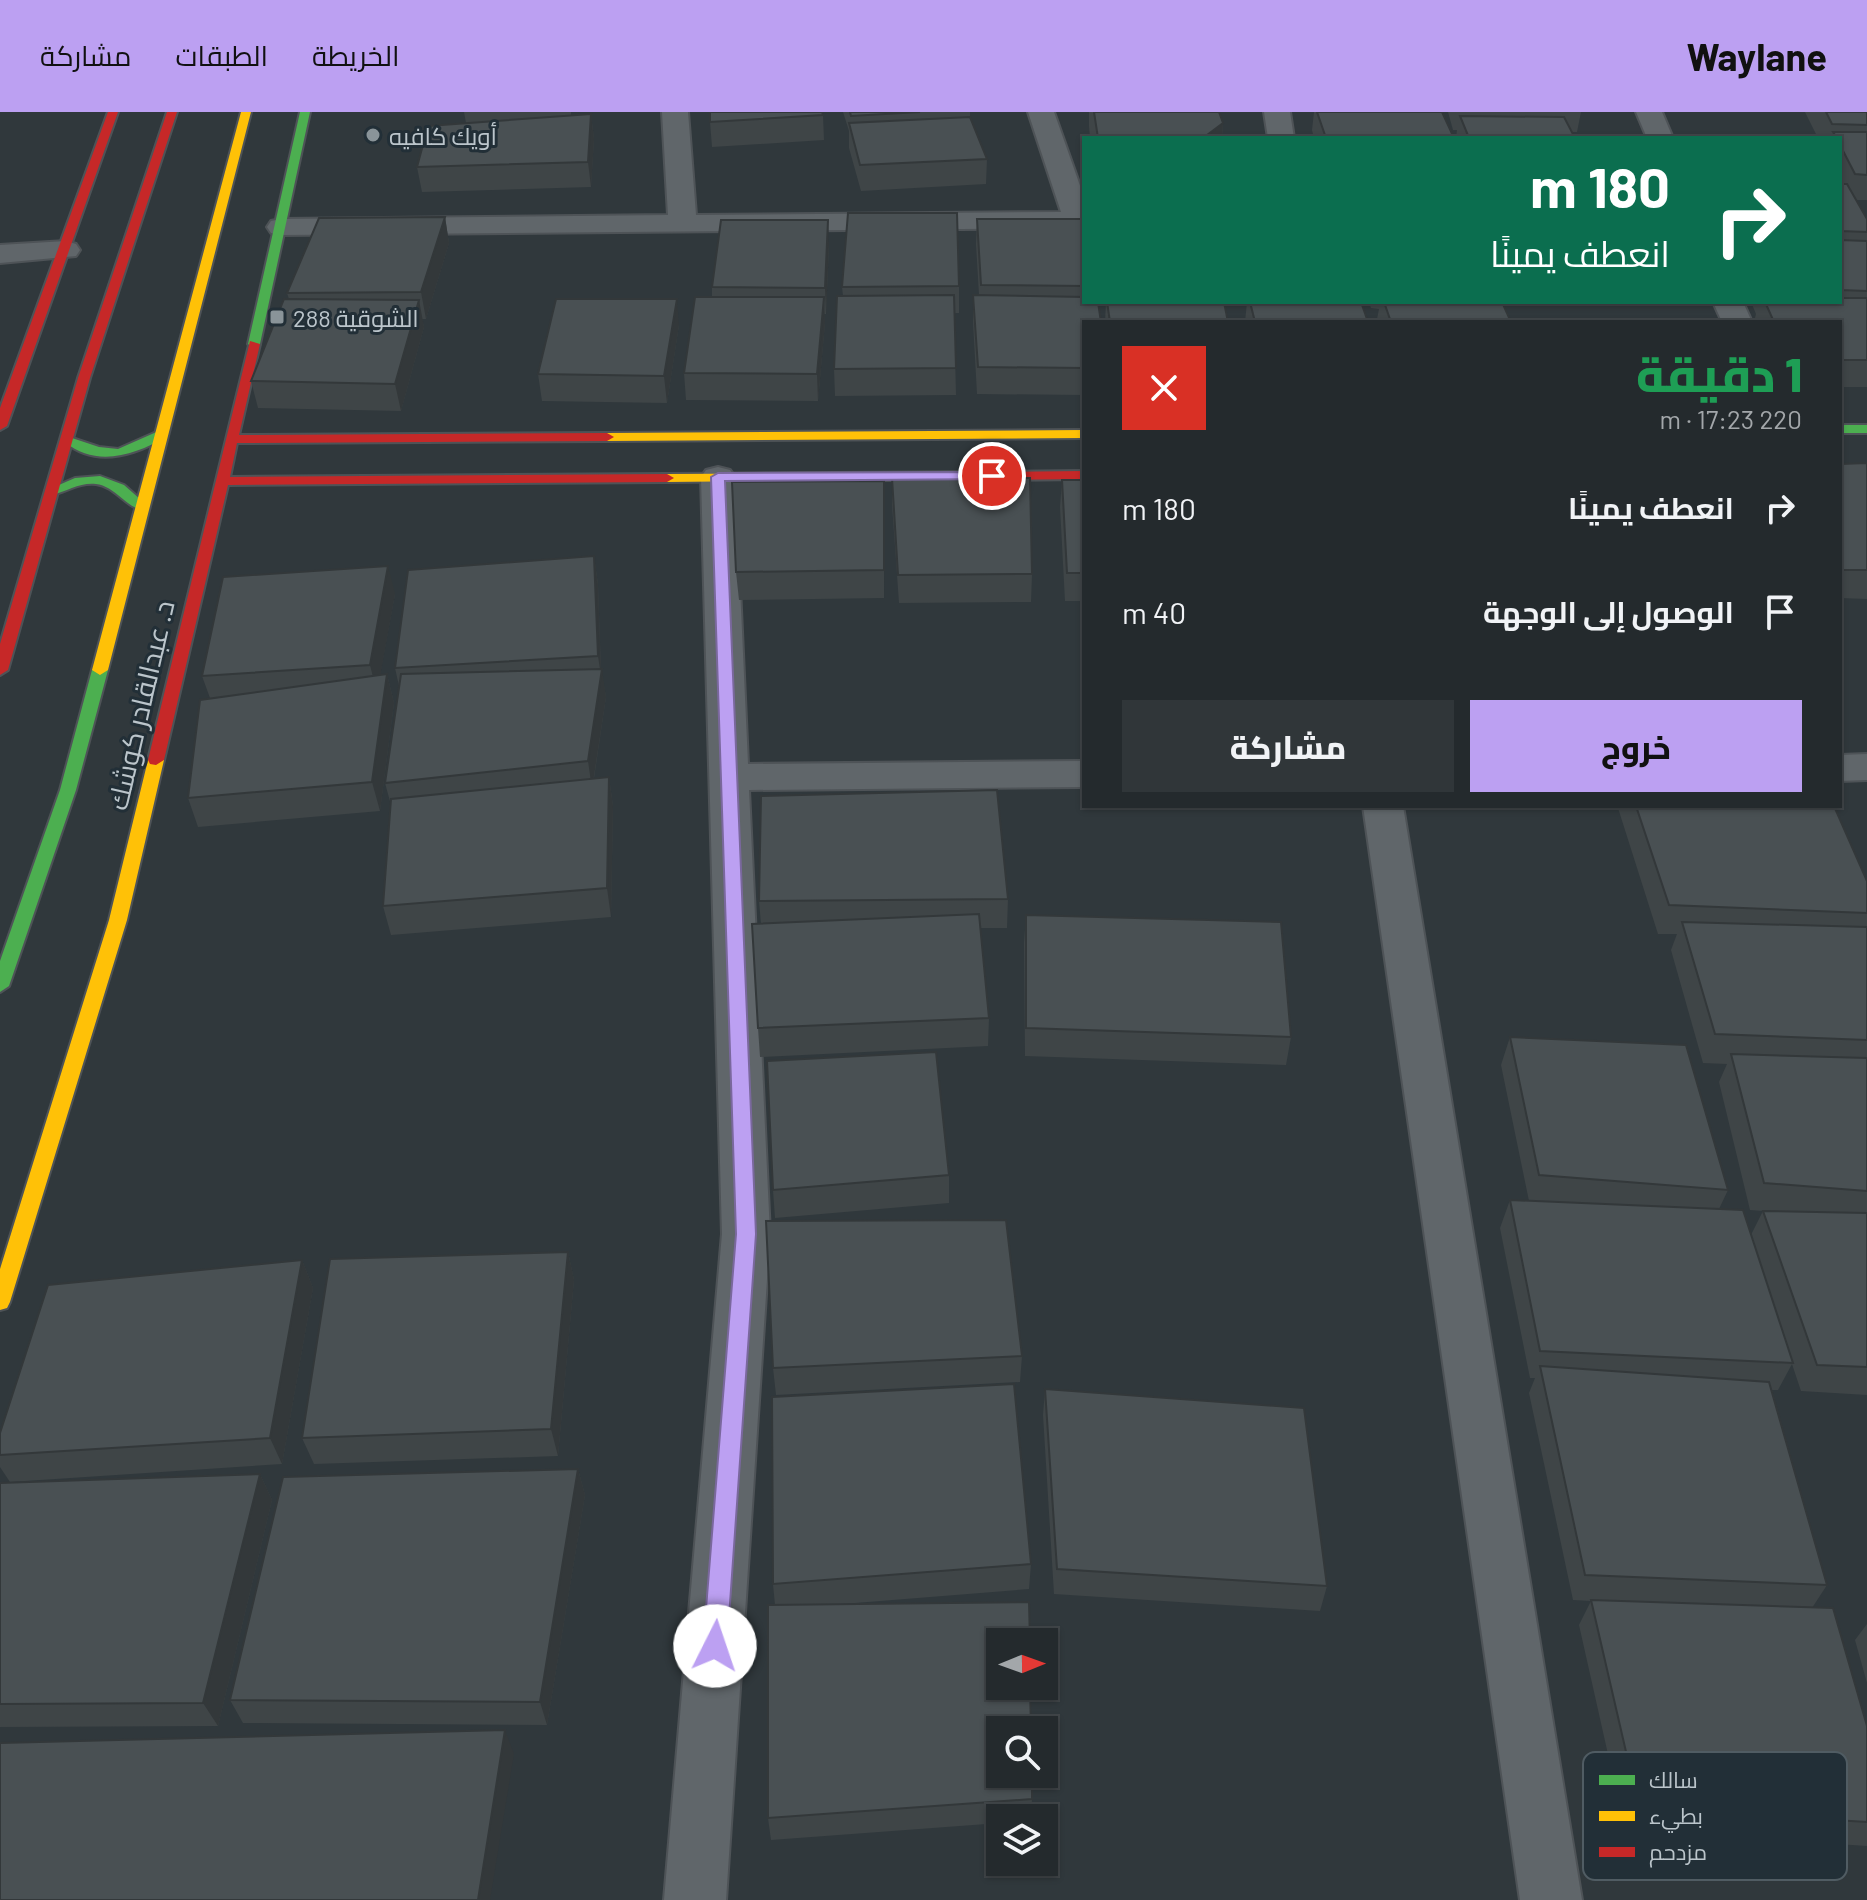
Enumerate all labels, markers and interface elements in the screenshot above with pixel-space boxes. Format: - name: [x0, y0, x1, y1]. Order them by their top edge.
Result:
- text: Waylane: [1686, 33, 1827, 79]
- text: مشاركة: [40, 38, 131, 72]
- text: الطبقات: [175, 38, 268, 72]
- text: الخريطة: [312, 38, 399, 72]
- place label: أويك كافيه: [389, 121, 497, 150]
- marker: أويك كافيه: [364, 126, 382, 144]
- text: 180 m: [1530, 152, 1670, 219]
- icon: right: [1698, 168, 1802, 272]
- text: انعطف يمينًا: [1490, 231, 1670, 274]
- place label: الشوقية 288: [293, 303, 419, 332]
- marker: الشوقية 288: [268, 308, 286, 326]
- text: 1 دقيقة: [1636, 344, 1802, 402]
- button: close: [1122, 346, 1206, 430]
- text: 220 m · 17:23: [1659, 403, 1802, 434]
- pin: [958, 442, 1026, 510]
- icon: arrive: [970, 454, 1014, 498]
- icon: right: [1758, 486, 1802, 530]
- text: انعطف يمينًا: [1568, 489, 1734, 525]
- text: 180 m: [1122, 490, 1196, 526]
- icon: arrive: [1758, 590, 1802, 634]
- text: الوصول إلى الوجهة: [1483, 593, 1734, 629]
- text: 40 m: [1122, 594, 1186, 630]
- street label: د. عبدالقادر كوشك: [99, 597, 181, 813]
- button: مشاركة: [1122, 700, 1454, 792]
- button: خروج: [1470, 700, 1802, 792]
- position arrow: [673, 1604, 757, 1688]
- north arrow: [986, 1628, 1058, 1700]
- map controls: [986, 1628, 1058, 1876]
- button: search: [986, 1716, 1058, 1788]
- legend: [1583, 1752, 1847, 1880]
- text: سالك: [1649, 1766, 1698, 1792]
- text: بطيء: [1649, 1802, 1703, 1833]
- button: layers: [986, 1804, 1058, 1876]
- text: مزدحم: [1649, 1838, 1707, 1868]

